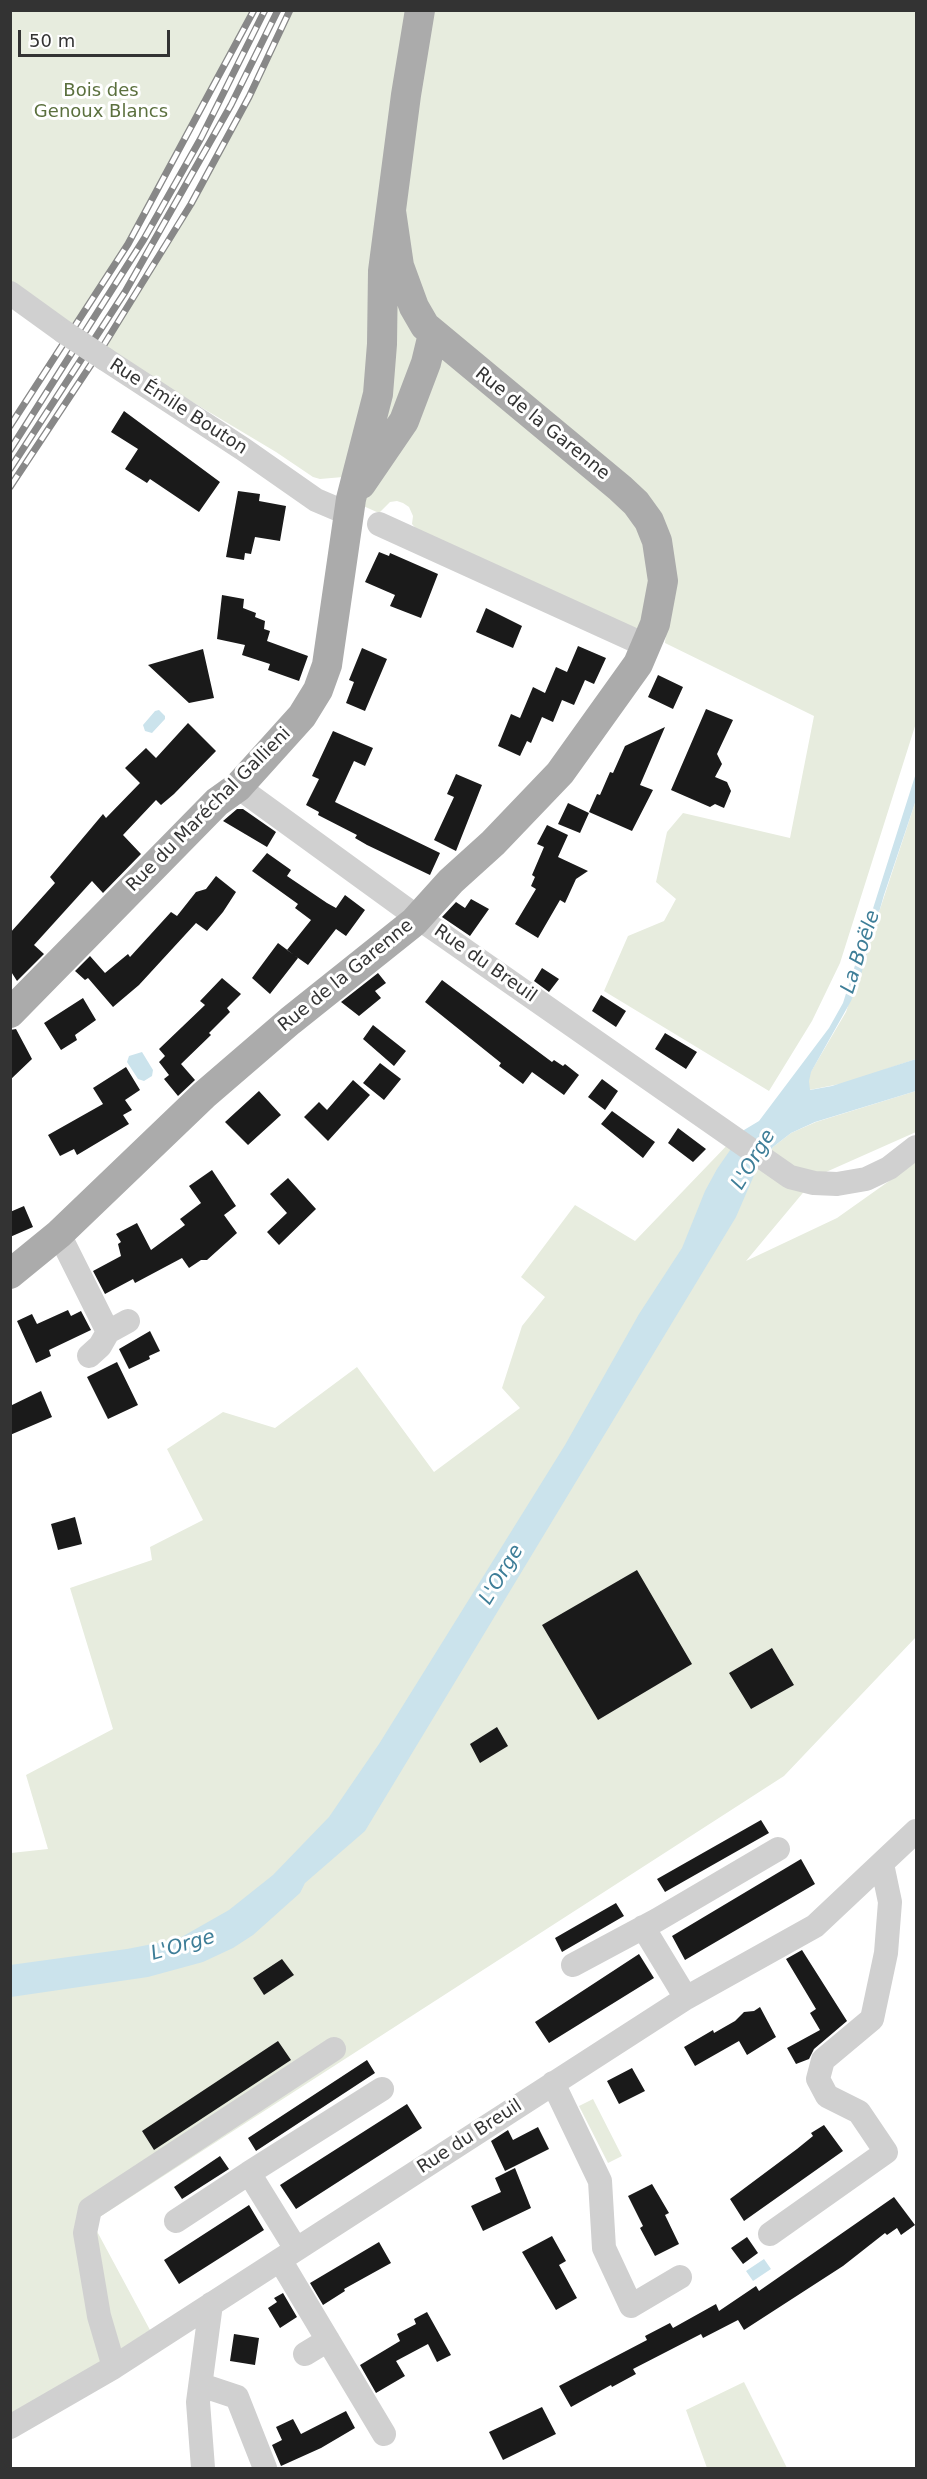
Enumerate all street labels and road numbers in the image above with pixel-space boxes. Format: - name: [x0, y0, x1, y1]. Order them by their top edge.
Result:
- street label: Rue Émile Bouton: [105, 354, 251, 460]
- street label: Rue de la Garenne: [470, 363, 614, 485]
- street label: Rue du Maréchal Gallieni: [122, 723, 296, 897]
- street label: Rue de la Garenne: [274, 915, 418, 1037]
- street label: Rue du Breuil: [430, 921, 540, 1007]
- street label: Rue du Breuil: [414, 2095, 526, 2179]

